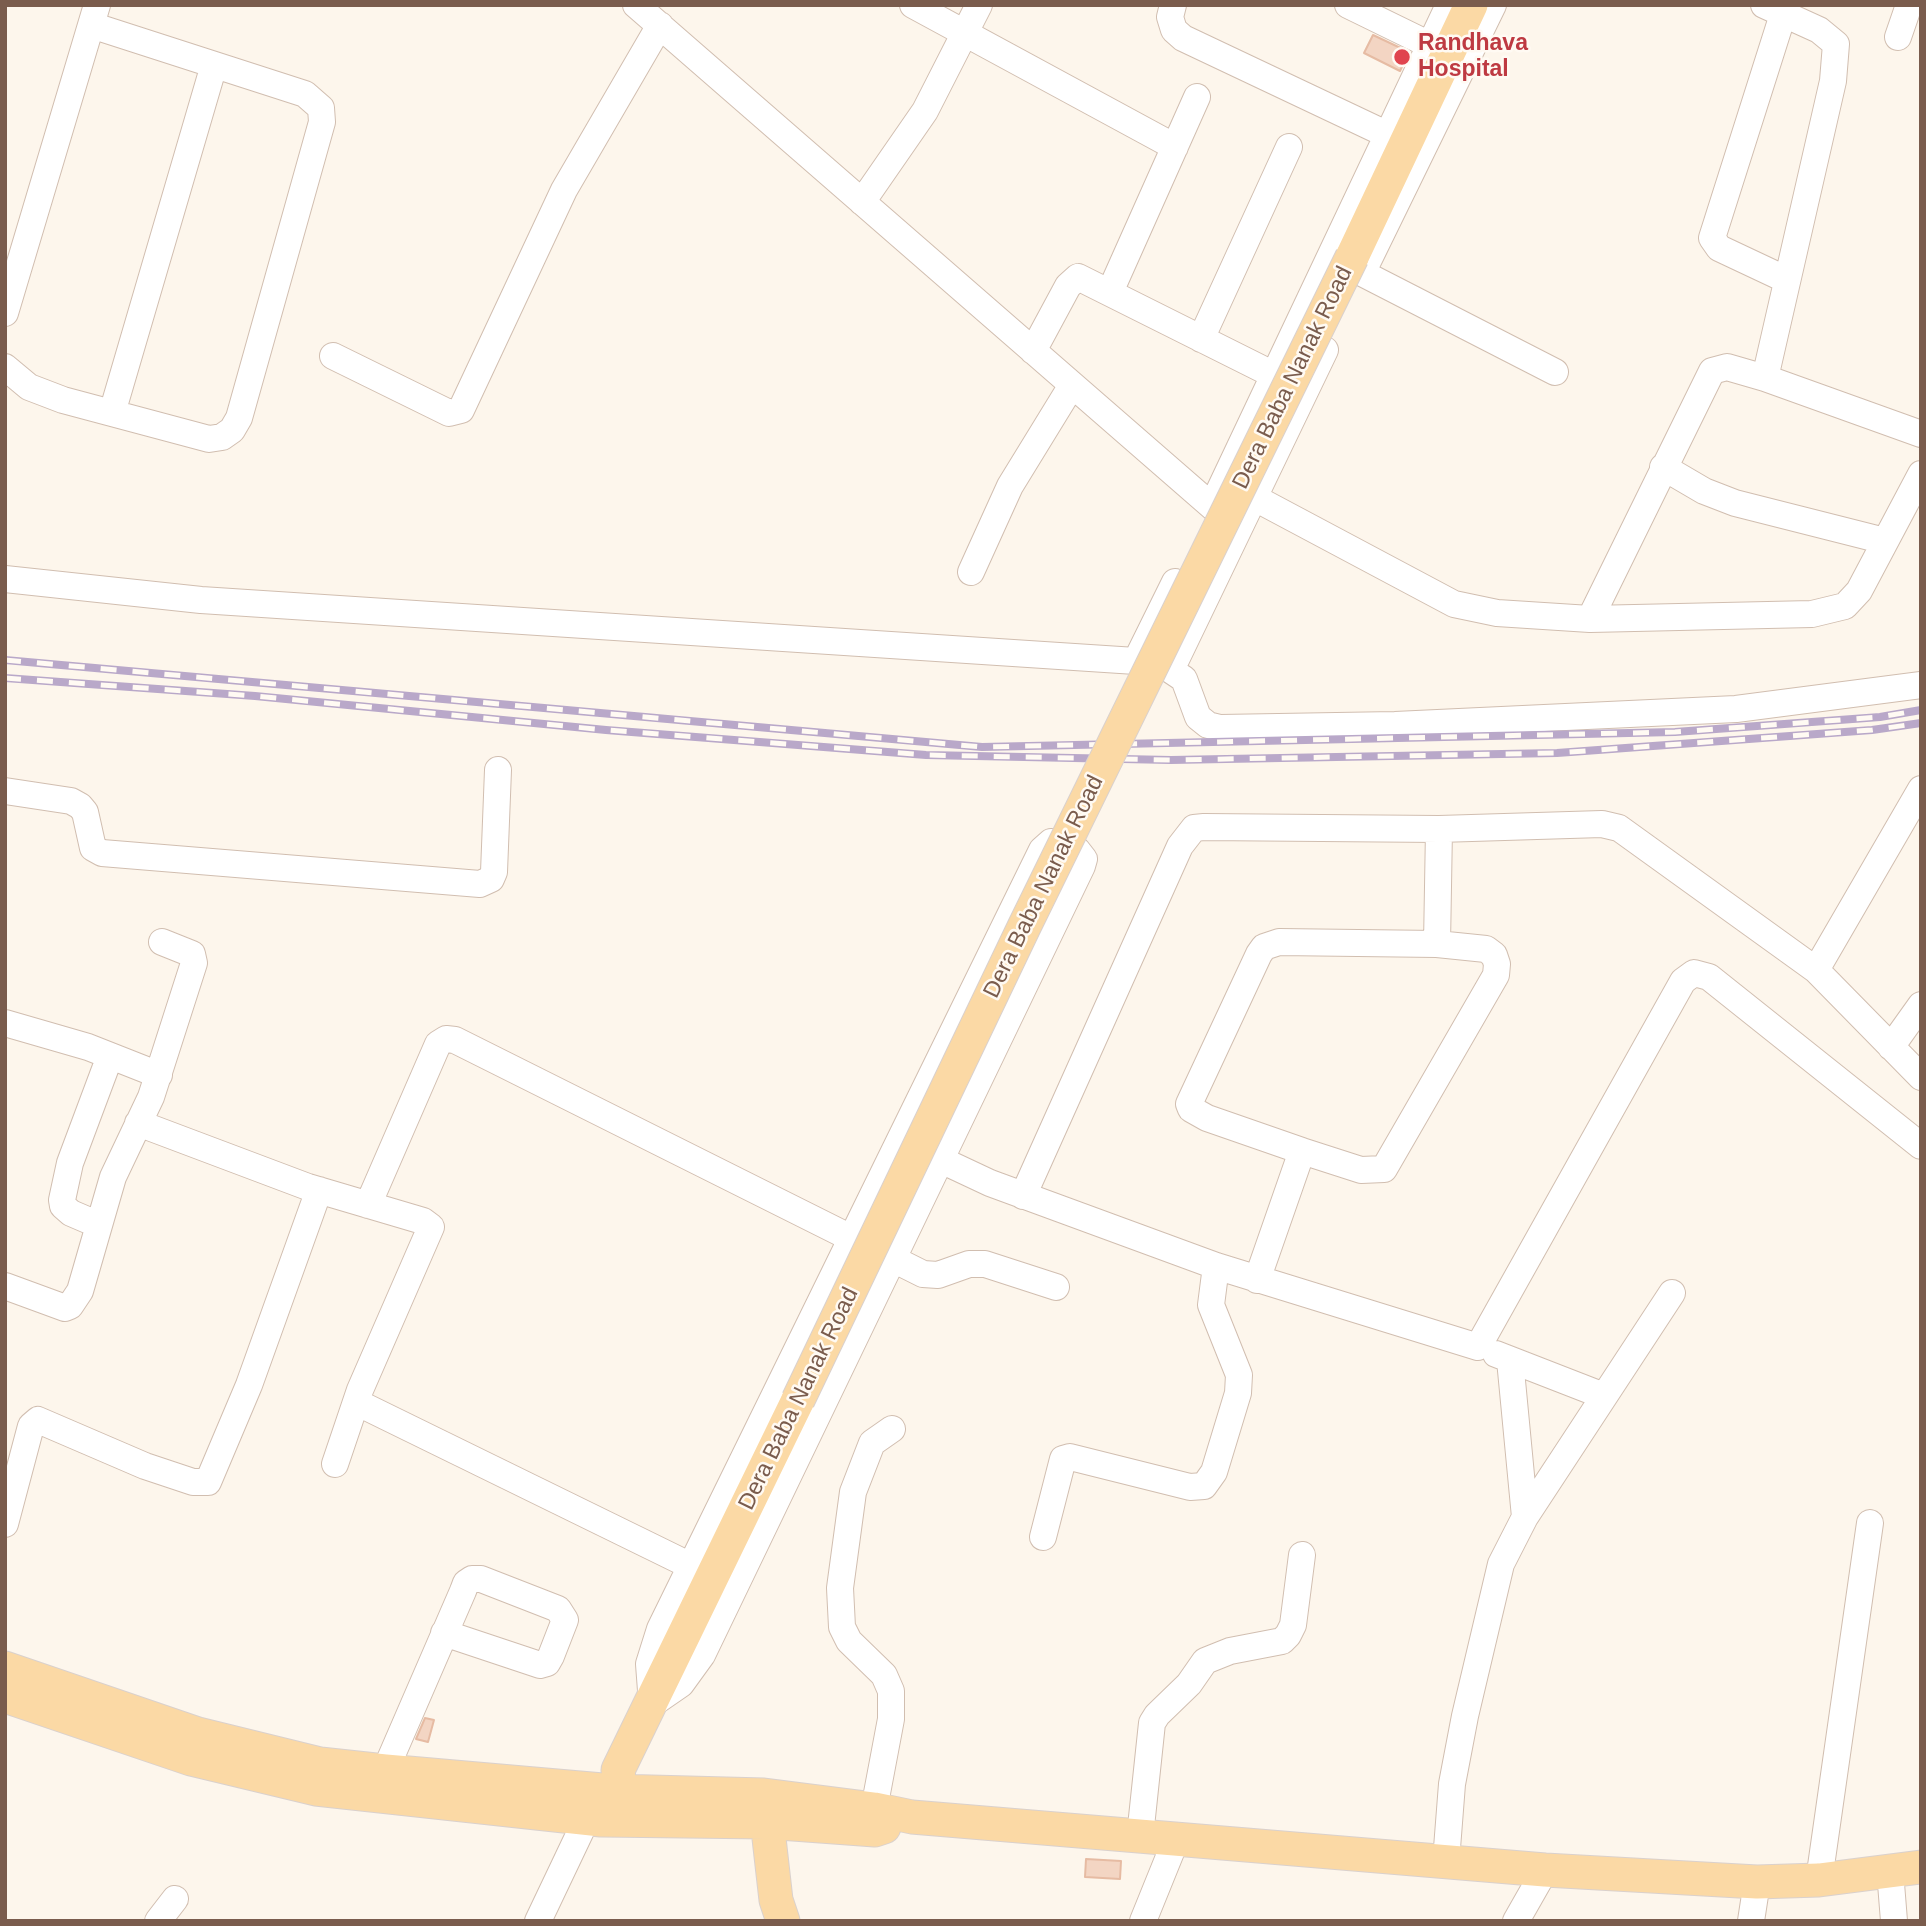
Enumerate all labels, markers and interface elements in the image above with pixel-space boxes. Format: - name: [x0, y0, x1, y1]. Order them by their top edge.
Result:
- place label: Randhava Hospital: [1418, 30, 1528, 84]
- marker: Randhava Hospital: [1392, 47, 1412, 67]
- street label: Dera Baba Nanak Road: [1227, 262, 1359, 494]
- street label: Dera Baba Nanak Road: [978, 771, 1110, 1003]
- street label: Dera Baba Nanak Road: [733, 1283, 865, 1515]

